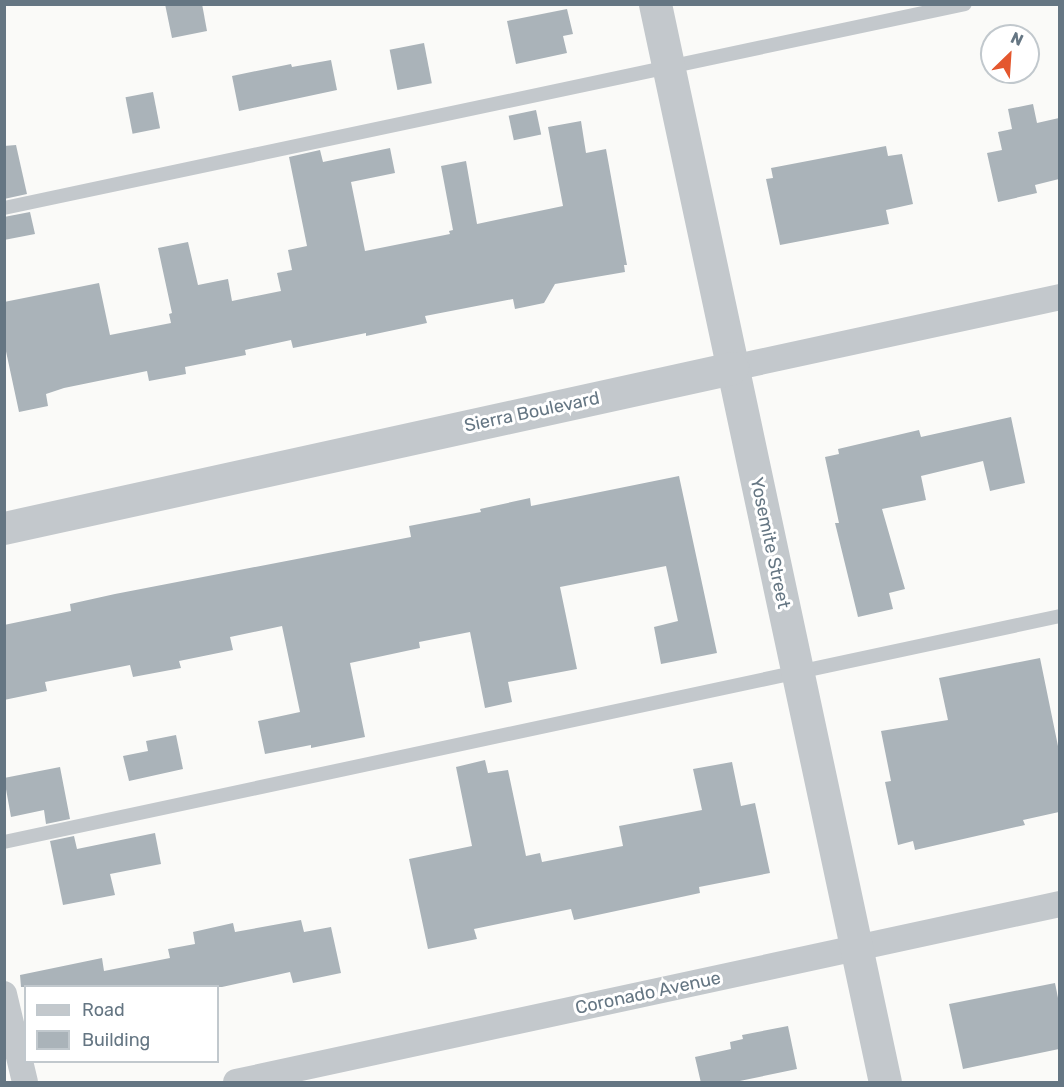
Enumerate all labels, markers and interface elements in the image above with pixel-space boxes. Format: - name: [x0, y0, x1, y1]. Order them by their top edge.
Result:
- north arrow: [980, 24, 1040, 84]
- text: N: [1008, 28, 1026, 50]
- street label: Sierra Boulevard: [462, 387, 602, 437]
- street label: Yosemite Street: [746, 475, 794, 611]
- street label: Coronado Avenue: [573, 967, 723, 1019]
- legend: [24, 985, 219, 1063]
- text: Road: [82, 999, 125, 1021]
- text: Building: [82, 1029, 150, 1051]

